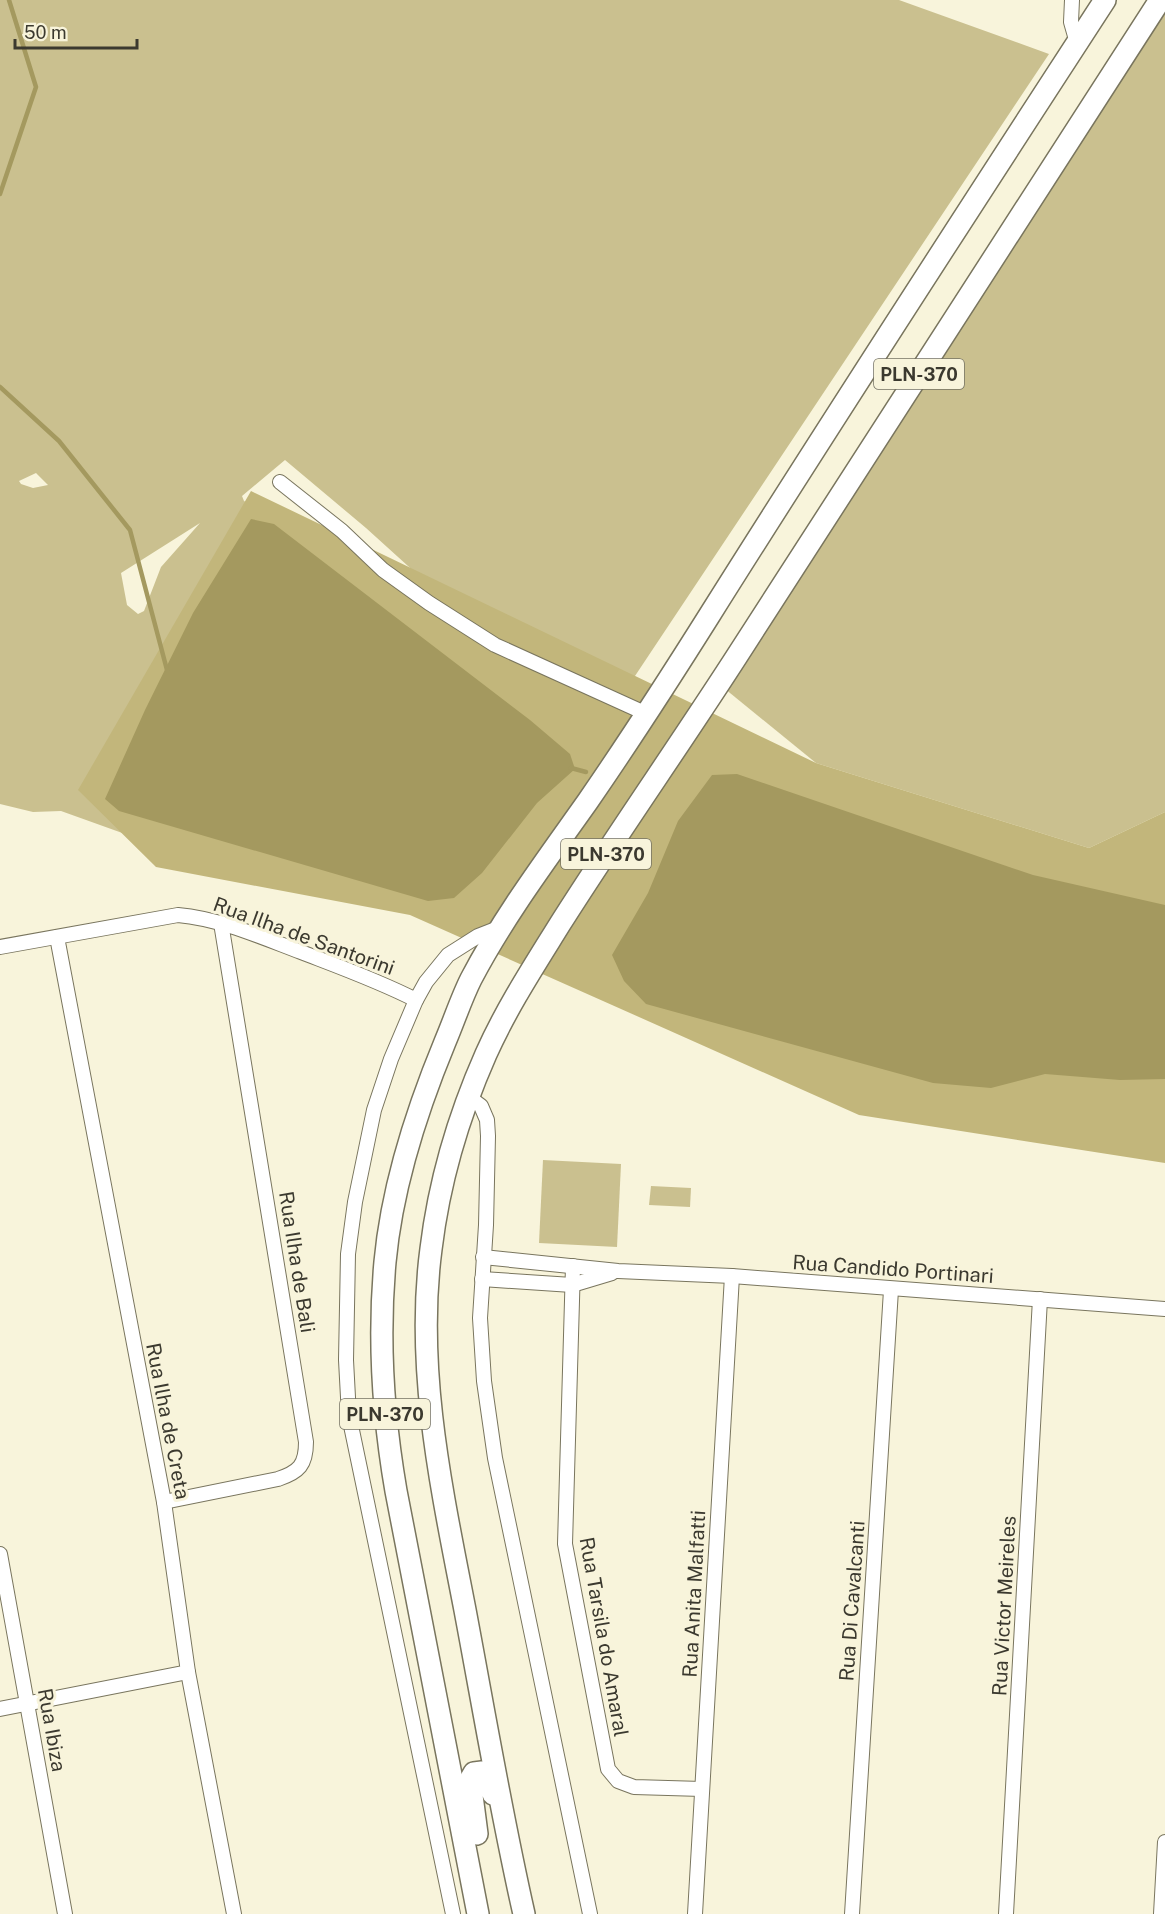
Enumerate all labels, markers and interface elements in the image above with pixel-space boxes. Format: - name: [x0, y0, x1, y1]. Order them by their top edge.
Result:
- scale bar: [15, 12, 136, 50]
- text: 50 m: [24, 22, 67, 43]
- road number: PLN-370: [874, 359, 964, 389]
- road number: PLN-370: [561, 839, 651, 869]
- street label: Rua Ilha de Santorini: [210, 892, 398, 980]
- street label: Rua Ilha de Bali: [274, 1189, 320, 1335]
- street label: Rua Candido Portinari: [792, 1250, 994, 1288]
- street label: Rua Ilha de Creta: [141, 1341, 195, 1501]
- road number: PLN-370: [340, 1399, 430, 1429]
- street label: Rua Anita Malfatti: [678, 1510, 710, 1678]
- street label: Rua Victor Meireles: [987, 1515, 1021, 1697]
- street label: Rua Di Cavalcanti: [834, 1520, 870, 1682]
- street label: Rua Tarsila do Amaral: [575, 1535, 633, 1739]
- street label: Rua Ibiza: [33, 1686, 71, 1774]

